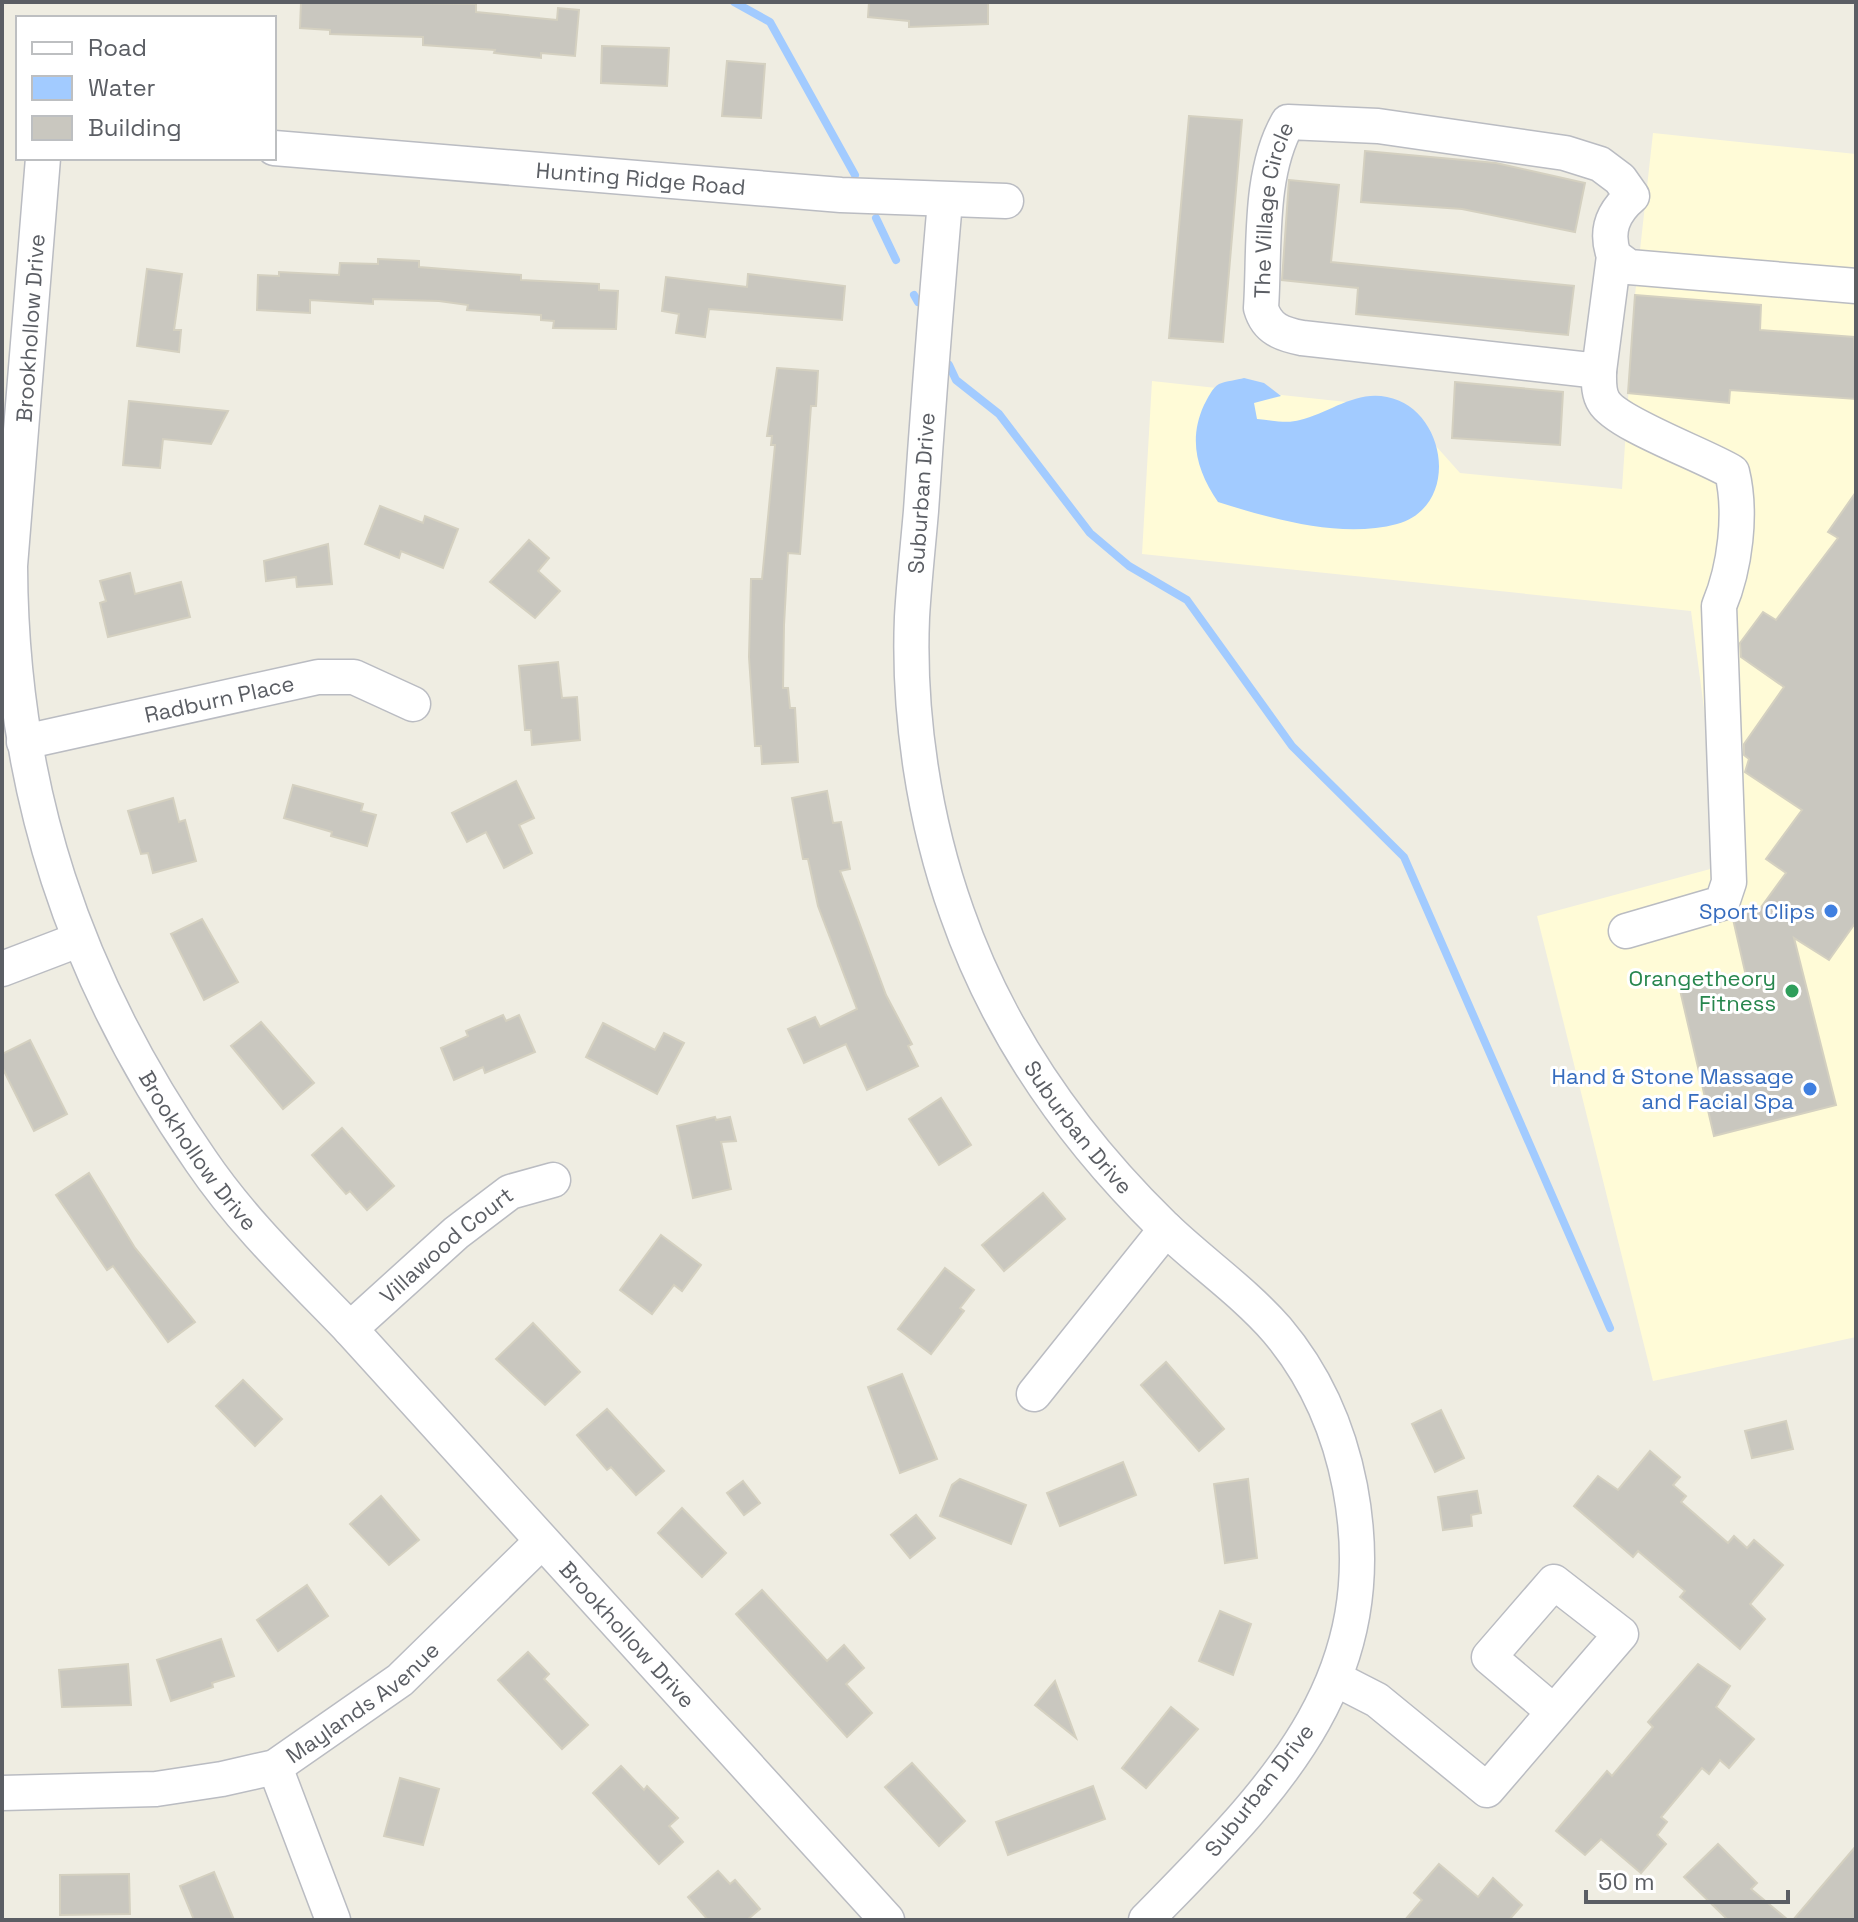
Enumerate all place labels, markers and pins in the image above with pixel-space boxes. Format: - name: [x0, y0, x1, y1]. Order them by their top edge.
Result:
- place label: Sport Clips: [1699, 897, 1815, 925]
- marker: Sport Clips: [1822, 902, 1840, 920]
- place label: Orangetheory Fitness: [1629, 964, 1776, 1017]
- marker: Orangetheory Fitness: [1783, 982, 1801, 1000]
- place label: Hand & Stone Massage and Facial Spa: [1552, 1062, 1794, 1115]
- marker: Hand & Stone Massage and Facial Spa: [1801, 1080, 1819, 1098]

